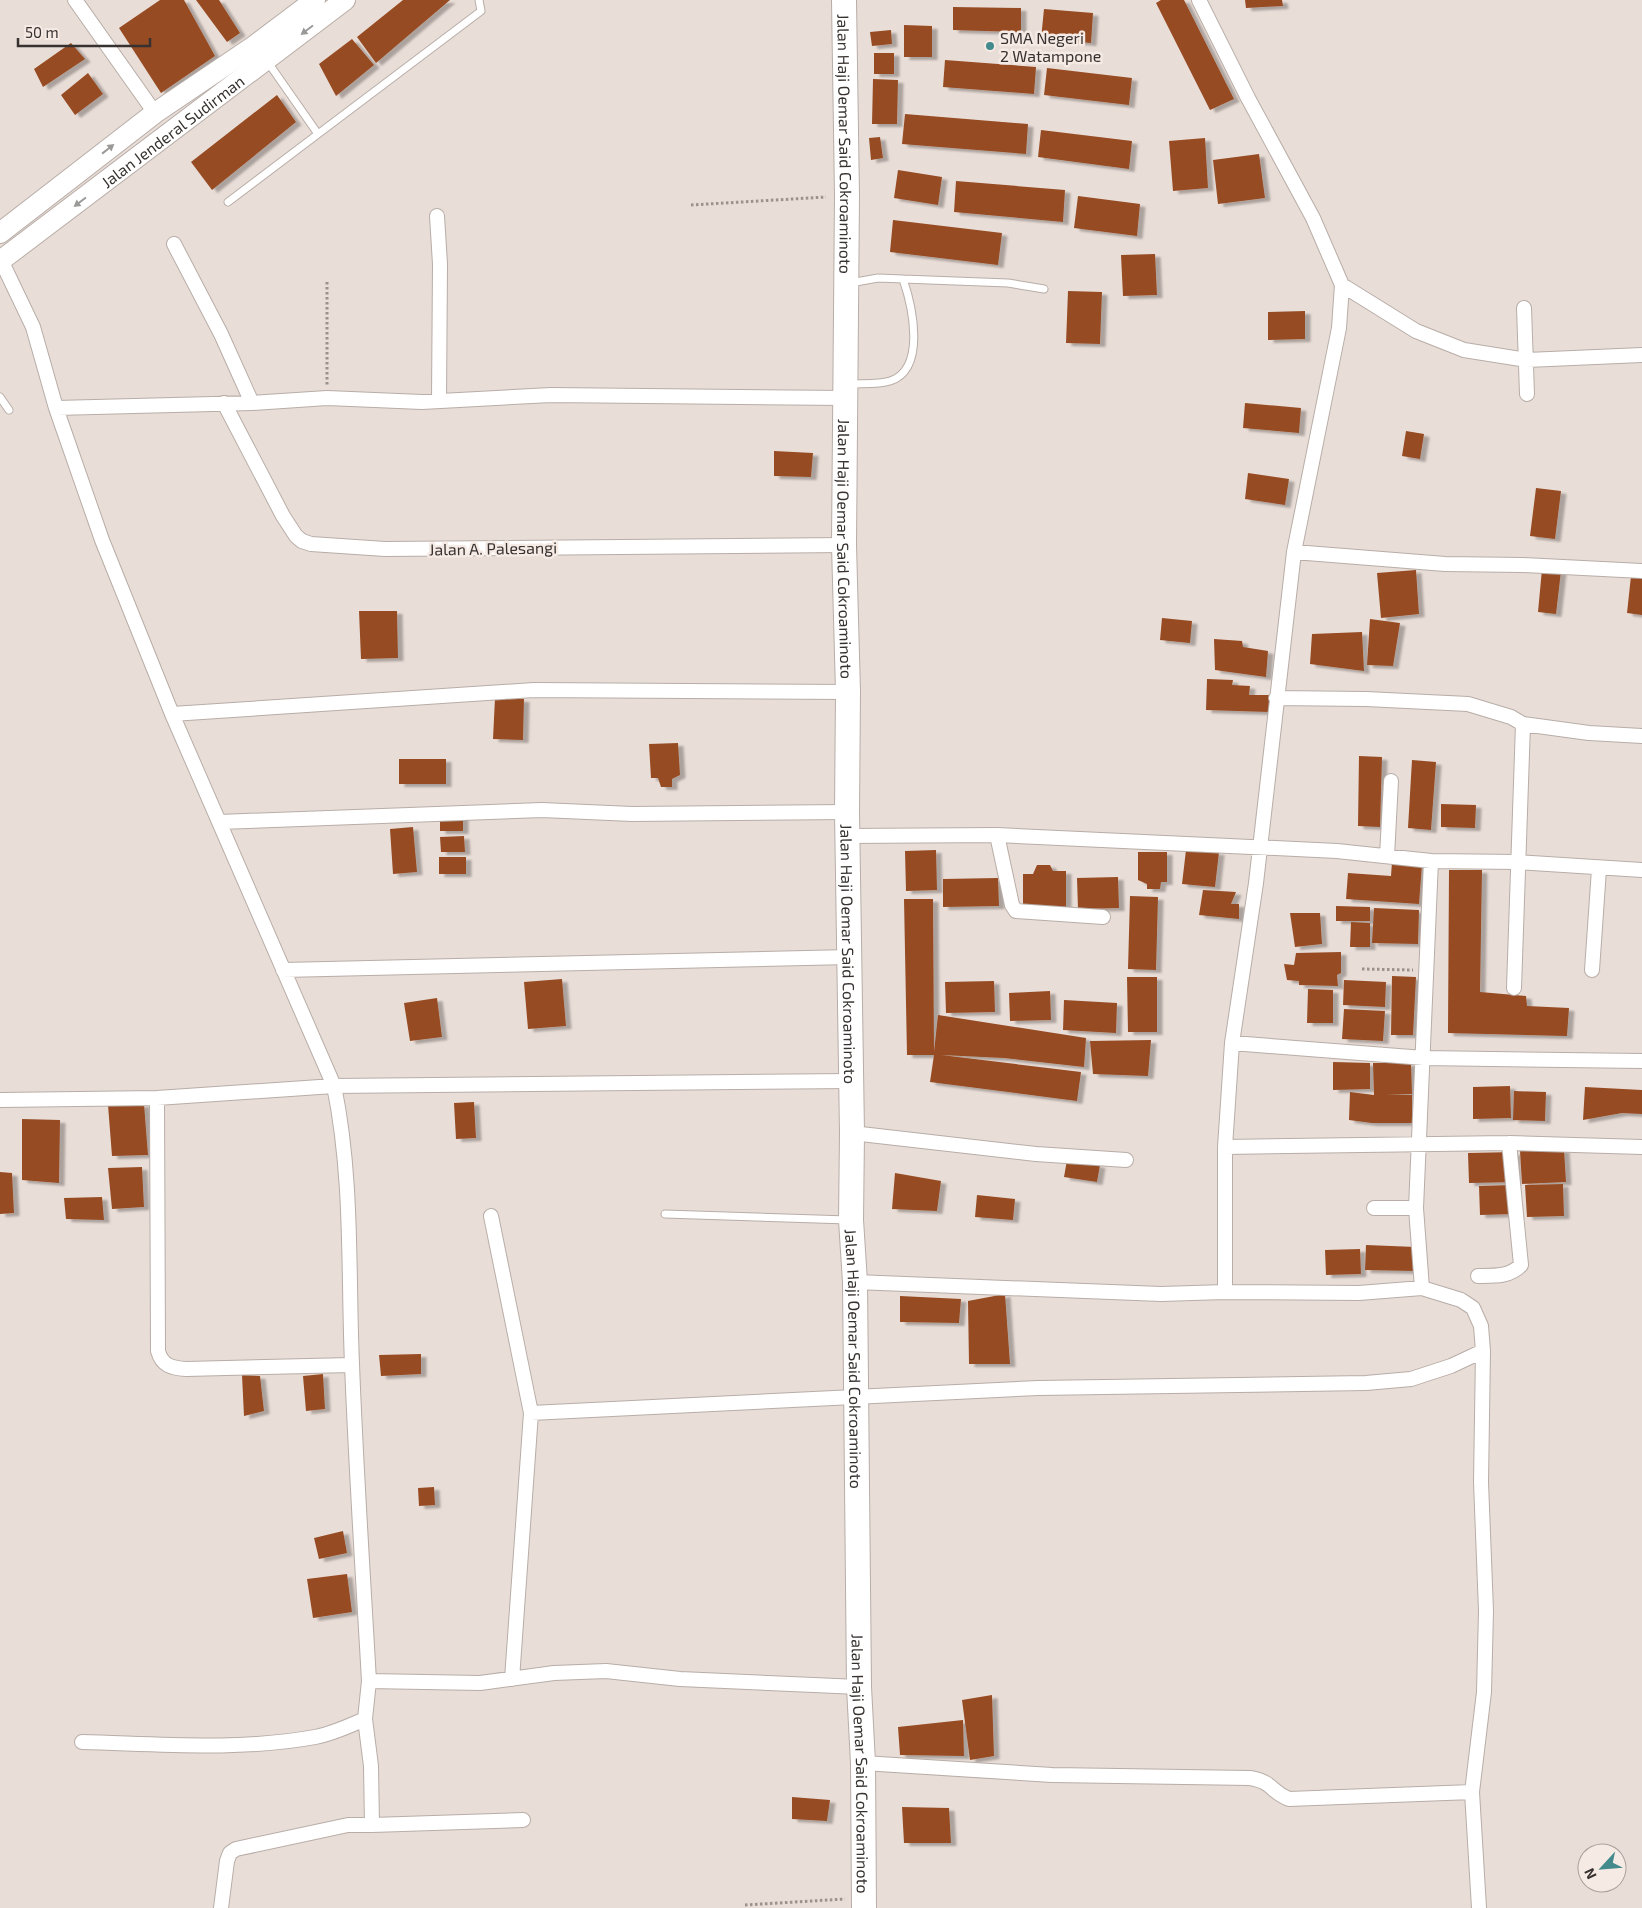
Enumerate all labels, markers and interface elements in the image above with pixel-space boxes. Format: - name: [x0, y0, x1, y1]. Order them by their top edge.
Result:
- street label: Jalan Haji Oemar Said Cokroaminoto: [835, 14, 857, 274]
- scale bar: [18, 15, 150, 47]
- text: 50 m: [25, 23, 59, 41]
- one-way arrow: [301, 24, 314, 35]
- place label: SMA Negeri 2 Watampone: [1000, 28, 1101, 65]
- marker: SMA Negeri 2 Watampone: [984, 40, 996, 52]
- street label: Jalan Jenderal Sudirman: [97, 70, 248, 191]
- one-way arrow: [101, 144, 114, 155]
- one-way arrow: [73, 197, 87, 207]
- street label: Jalan Haji Oemar Said Cokroaminoto: [834, 419, 857, 679]
- street label: Jalan A. Palesangi: [429, 537, 557, 559]
- street label: Jalan Haji Oemar Said Cokroaminoto: [838, 824, 861, 1084]
- street label: Jalan Haji Oemar Said Cokroaminoto: [842, 1228, 867, 1489]
- street label: Jalan Haji Oemar Said Cokroaminoto: [849, 1634, 873, 1894]
- north arrow: [1577, 1843, 1627, 1893]
- text: N: [1580, 1866, 1600, 1882]

